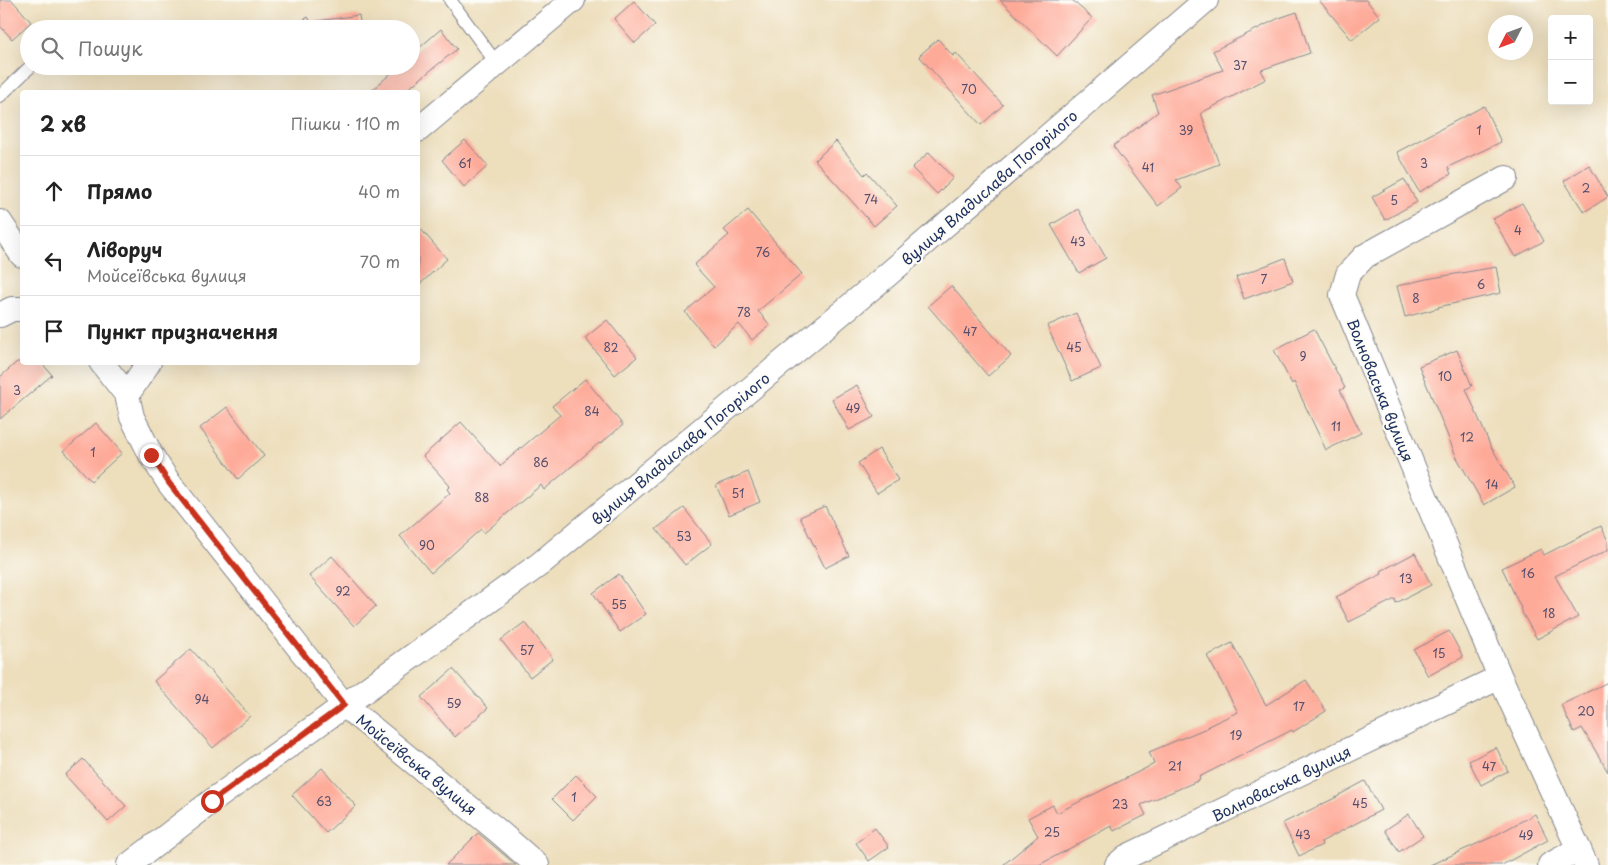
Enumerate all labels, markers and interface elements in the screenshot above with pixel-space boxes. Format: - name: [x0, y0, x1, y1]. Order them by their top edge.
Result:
- north arrow: [1488, 15, 1533, 60]
- map controls: [1548, 15, 1593, 105]
- button: +: [1548, 15, 1593, 60]
- search box: [20, 20, 420, 75]
- icon: search: [38, 34, 66, 62]
- text: Пошук: [78, 34, 143, 62]
- house number: 37: [1233, 56, 1248, 74]
- button: −: [1548, 60, 1593, 105]
- house number: 70: [961, 80, 977, 98]
- street label: вулиця Владислава Погорілого: [896, 104, 1082, 270]
- text: 2 хв: [40, 107, 86, 139]
- text: Пішки · 110 m: [291, 111, 400, 135]
- house number: 39: [1179, 121, 1193, 139]
- house number: 1: [1476, 121, 1482, 139]
- house number: 61: [458, 154, 472, 172]
- house number: 3: [1420, 154, 1428, 172]
- house number: 41: [1142, 158, 1154, 176]
- icon: ahead: [40, 177, 68, 205]
- text: Прямо: [87, 177, 152, 205]
- text: 40 m: [358, 179, 400, 203]
- house number: 2: [1582, 179, 1590, 197]
- house number: 74: [864, 190, 878, 208]
- house number: 5: [1390, 191, 1398, 209]
- house number: 4: [1514, 221, 1522, 239]
- house number: 43: [1070, 232, 1086, 250]
- text: Ліворуч: [87, 235, 163, 263]
- house number: 76: [756, 243, 770, 261]
- icon: left: [40, 247, 68, 275]
- text: 70 m: [360, 249, 400, 273]
- text: Мойсеївська вулиця: [87, 263, 247, 287]
- house number: 7: [1261, 270, 1268, 288]
- house number: 6: [1477, 275, 1485, 293]
- house number: 8: [1412, 289, 1420, 307]
- house number: 78: [737, 303, 751, 321]
- street label: Волноваська вулиця: [1342, 315, 1420, 465]
- icon: arrive: [40, 317, 68, 345]
- text: Пункт призначення: [87, 317, 278, 345]
- house number: 47: [963, 322, 978, 340]
- house number: 82: [604, 338, 619, 356]
- house number: 45: [1066, 338, 1082, 356]
- house number: 9: [1299, 347, 1307, 365]
- street label: вулиця Владислава Погорілого: [586, 366, 774, 530]
- house number: 10: [1438, 367, 1452, 385]
- house number: 3: [13, 381, 21, 399]
- house number: 49: [846, 399, 860, 417]
- house number: 84: [584, 402, 600, 420]
- house number: 11: [1331, 417, 1341, 435]
- house number: 12: [1460, 428, 1474, 446]
- house number: 1: [90, 443, 96, 461]
- route end: [140, 444, 163, 467]
- house number: 86: [533, 453, 549, 471]
- house number: 14: [1485, 475, 1499, 493]
- house number: 51: [732, 484, 744, 502]
- house number: 88: [475, 488, 489, 506]
- house number: 53: [676, 527, 692, 545]
- house number: 90: [419, 536, 435, 554]
- house number: 16: [1521, 564, 1535, 582]
- house number: 13: [1399, 569, 1413, 587]
- house number: 92: [335, 582, 351, 600]
- house number: 55: [611, 595, 627, 613]
- house number: 18: [1543, 604, 1555, 622]
- house number: 57: [520, 641, 534, 659]
- house number: 15: [1432, 644, 1446, 662]
- house number: 94: [195, 690, 210, 708]
- house number: 59: [447, 694, 461, 712]
- house number: 17: [1293, 697, 1305, 715]
- house number: 20: [1577, 702, 1595, 720]
- street label: Мойсеївська вулиця: [352, 708, 482, 820]
- house number: 19: [1230, 726, 1242, 744]
- street label: Волноваська вулиця: [1207, 739, 1355, 827]
- house number: 21: [1168, 757, 1182, 775]
- house number: 47: [1482, 757, 1497, 775]
- house number: 1: [571, 788, 577, 806]
- route start: [201, 790, 224, 813]
- house number: 63: [316, 792, 332, 810]
- house number: 45: [1352, 794, 1368, 812]
- house number: 23: [1112, 795, 1128, 813]
- house number: 25: [1044, 823, 1060, 841]
- house number: 43: [1295, 825, 1311, 843]
- house number: 49: [1519, 826, 1533, 844]

